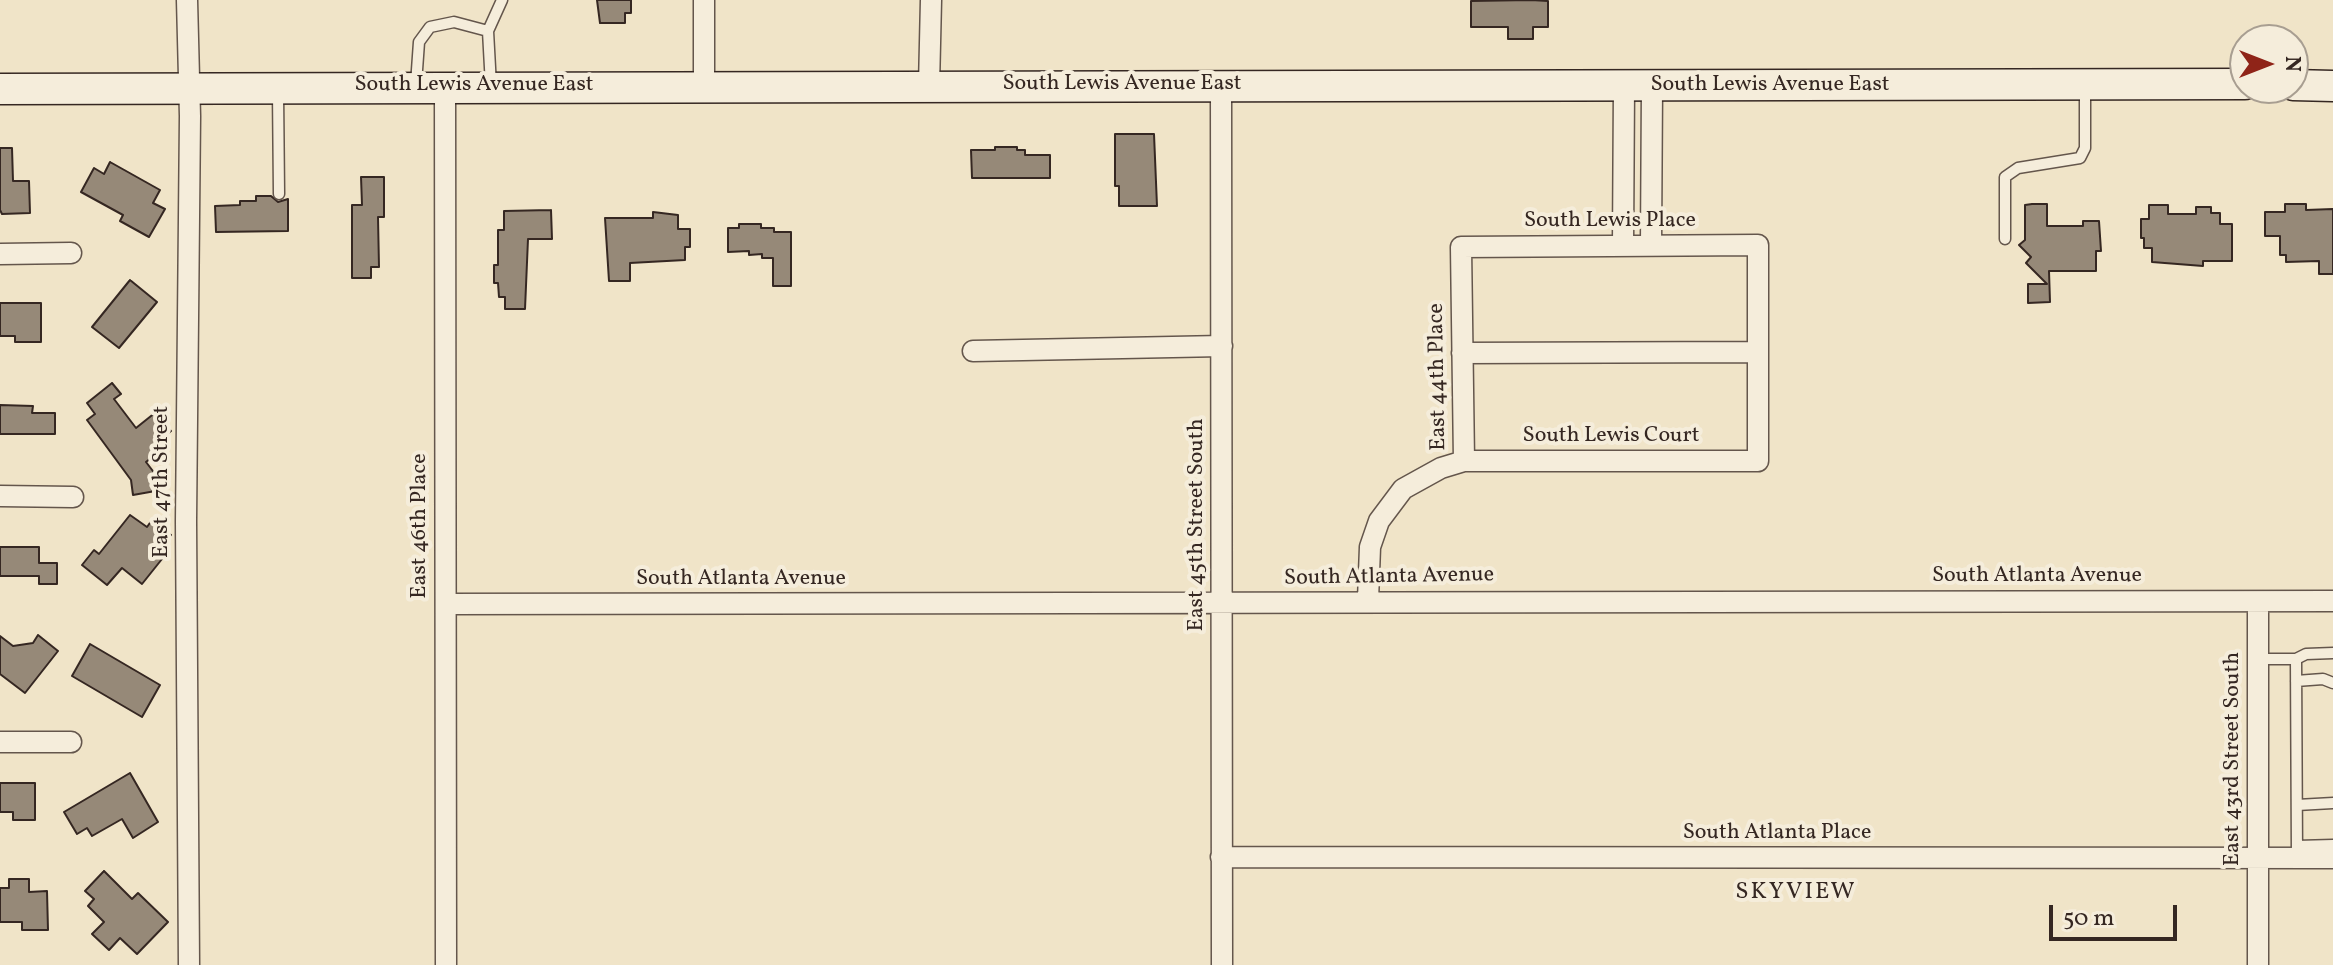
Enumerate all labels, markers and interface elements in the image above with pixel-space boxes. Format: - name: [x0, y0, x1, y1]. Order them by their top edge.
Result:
- north arrow: [2229, 24, 2309, 104]
- text: N: [2276, 56, 2307, 72]
- street label: South Lewis Avenue East: [1002, 72, 1242, 98]
- street label: South Lewis Avenue East: [354, 73, 594, 99]
- street label: South Lewis Avenue East: [1650, 73, 1890, 99]
- street label: South Lewis Place: [1524, 209, 1696, 235]
- street label: East 44th Place: [1425, 303, 1453, 451]
- street label: East 47th Street: [150, 406, 176, 558]
- street label: East 45th Street South: [1185, 418, 1211, 632]
- street label: South Lewis Court: [1523, 424, 1699, 450]
- street label: East 46th Place: [408, 453, 434, 599]
- street label: South Atlanta Avenue: [1284, 563, 1494, 593]
- street label: South Atlanta Avenue: [1932, 564, 2142, 590]
- street label: South Atlanta Avenue: [636, 567, 846, 593]
- street label: East 43rd Street South: [2221, 652, 2247, 866]
- street label: South Atlanta Place: [1683, 821, 1871, 847]
- district label: SKYVIEW: [1735, 880, 1857, 908]
- scale bar: [2053, 889, 2181, 939]
- text: 50 m: [2063, 902, 2115, 936]

